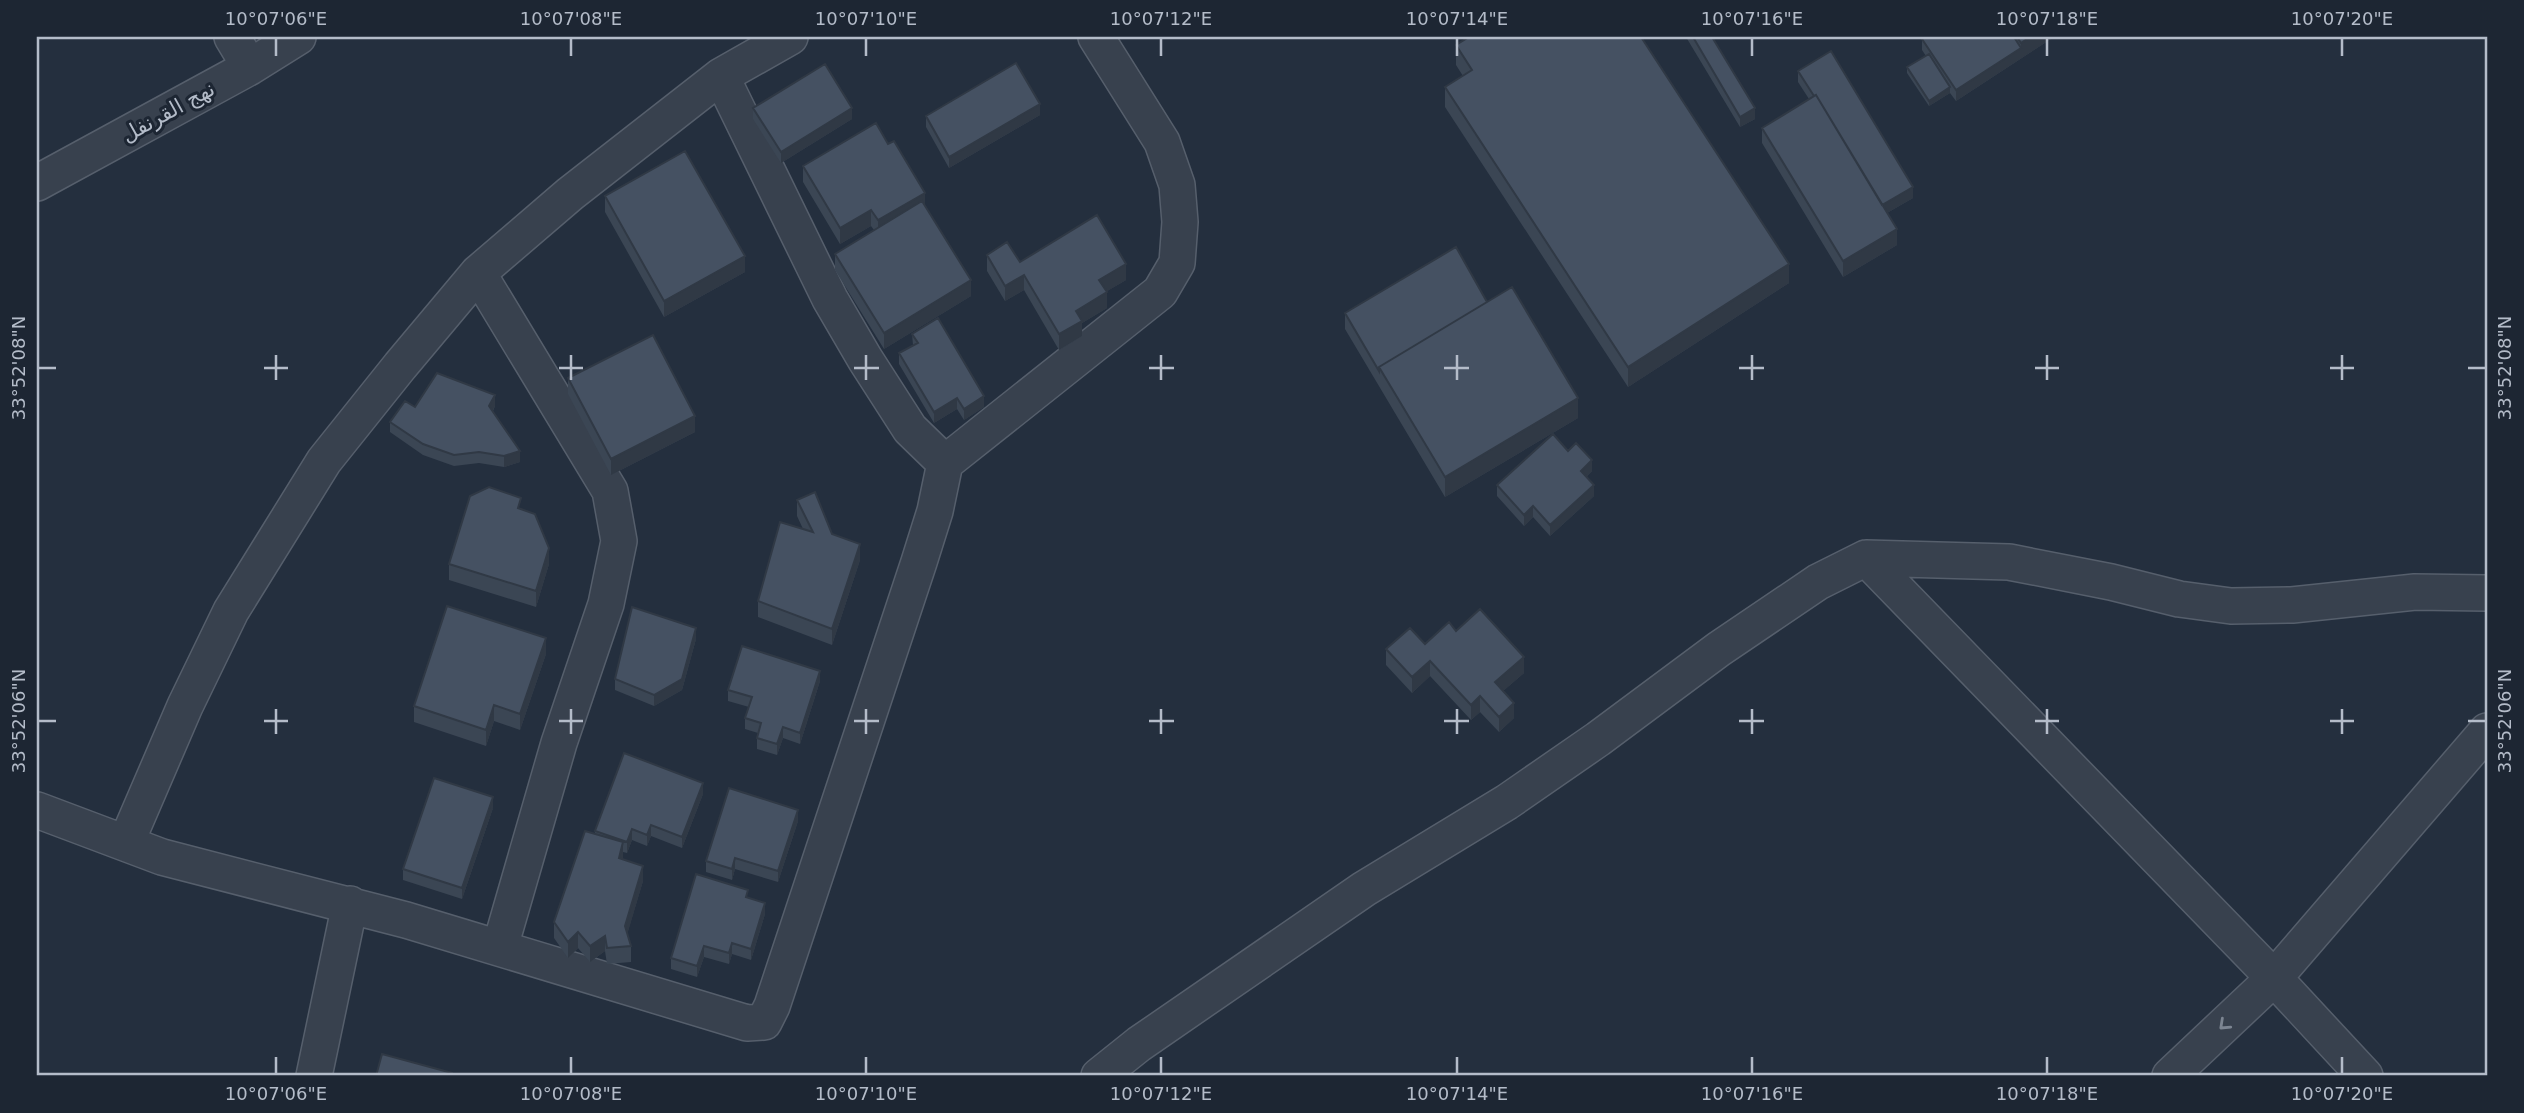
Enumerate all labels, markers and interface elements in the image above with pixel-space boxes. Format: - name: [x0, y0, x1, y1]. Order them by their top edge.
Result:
- text: 10°07'06"E: [225, 8, 327, 29]
- text: 10°07'08"E: [520, 8, 622, 29]
- text: 10°07'10"E: [815, 8, 917, 29]
- text: 10°07'12"E: [1110, 8, 1212, 29]
- text: 10°07'14"E: [1406, 8, 1508, 29]
- text: 10°07'16"E: [1701, 8, 1803, 29]
- text: 10°07'18"E: [1996, 8, 2098, 29]
- text: 10°07'20"E: [2291, 8, 2393, 29]
- street label: نهج القرنفل: [117, 77, 219, 147]
- text: 33°52'08"N: [8, 316, 29, 420]
- text: 33°52'08"N: [2494, 316, 2515, 420]
- text: 33°52'06"N: [8, 669, 29, 773]
- text: 33°52'06"N: [2494, 669, 2515, 773]
- one-way arrow: [2219, 1016, 2232, 1029]
- text: 10°07'06"E: [225, 1083, 327, 1104]
- text: 10°07'08"E: [520, 1083, 622, 1104]
- text: 10°07'10"E: [815, 1083, 917, 1104]
- text: 10°07'12"E: [1110, 1083, 1212, 1104]
- text: 10°07'14"E: [1406, 1083, 1508, 1104]
- text: 10°07'16"E: [1701, 1083, 1803, 1104]
- text: 10°07'18"E: [1996, 1083, 2098, 1104]
- text: 10°07'20"E: [2291, 1083, 2393, 1104]

